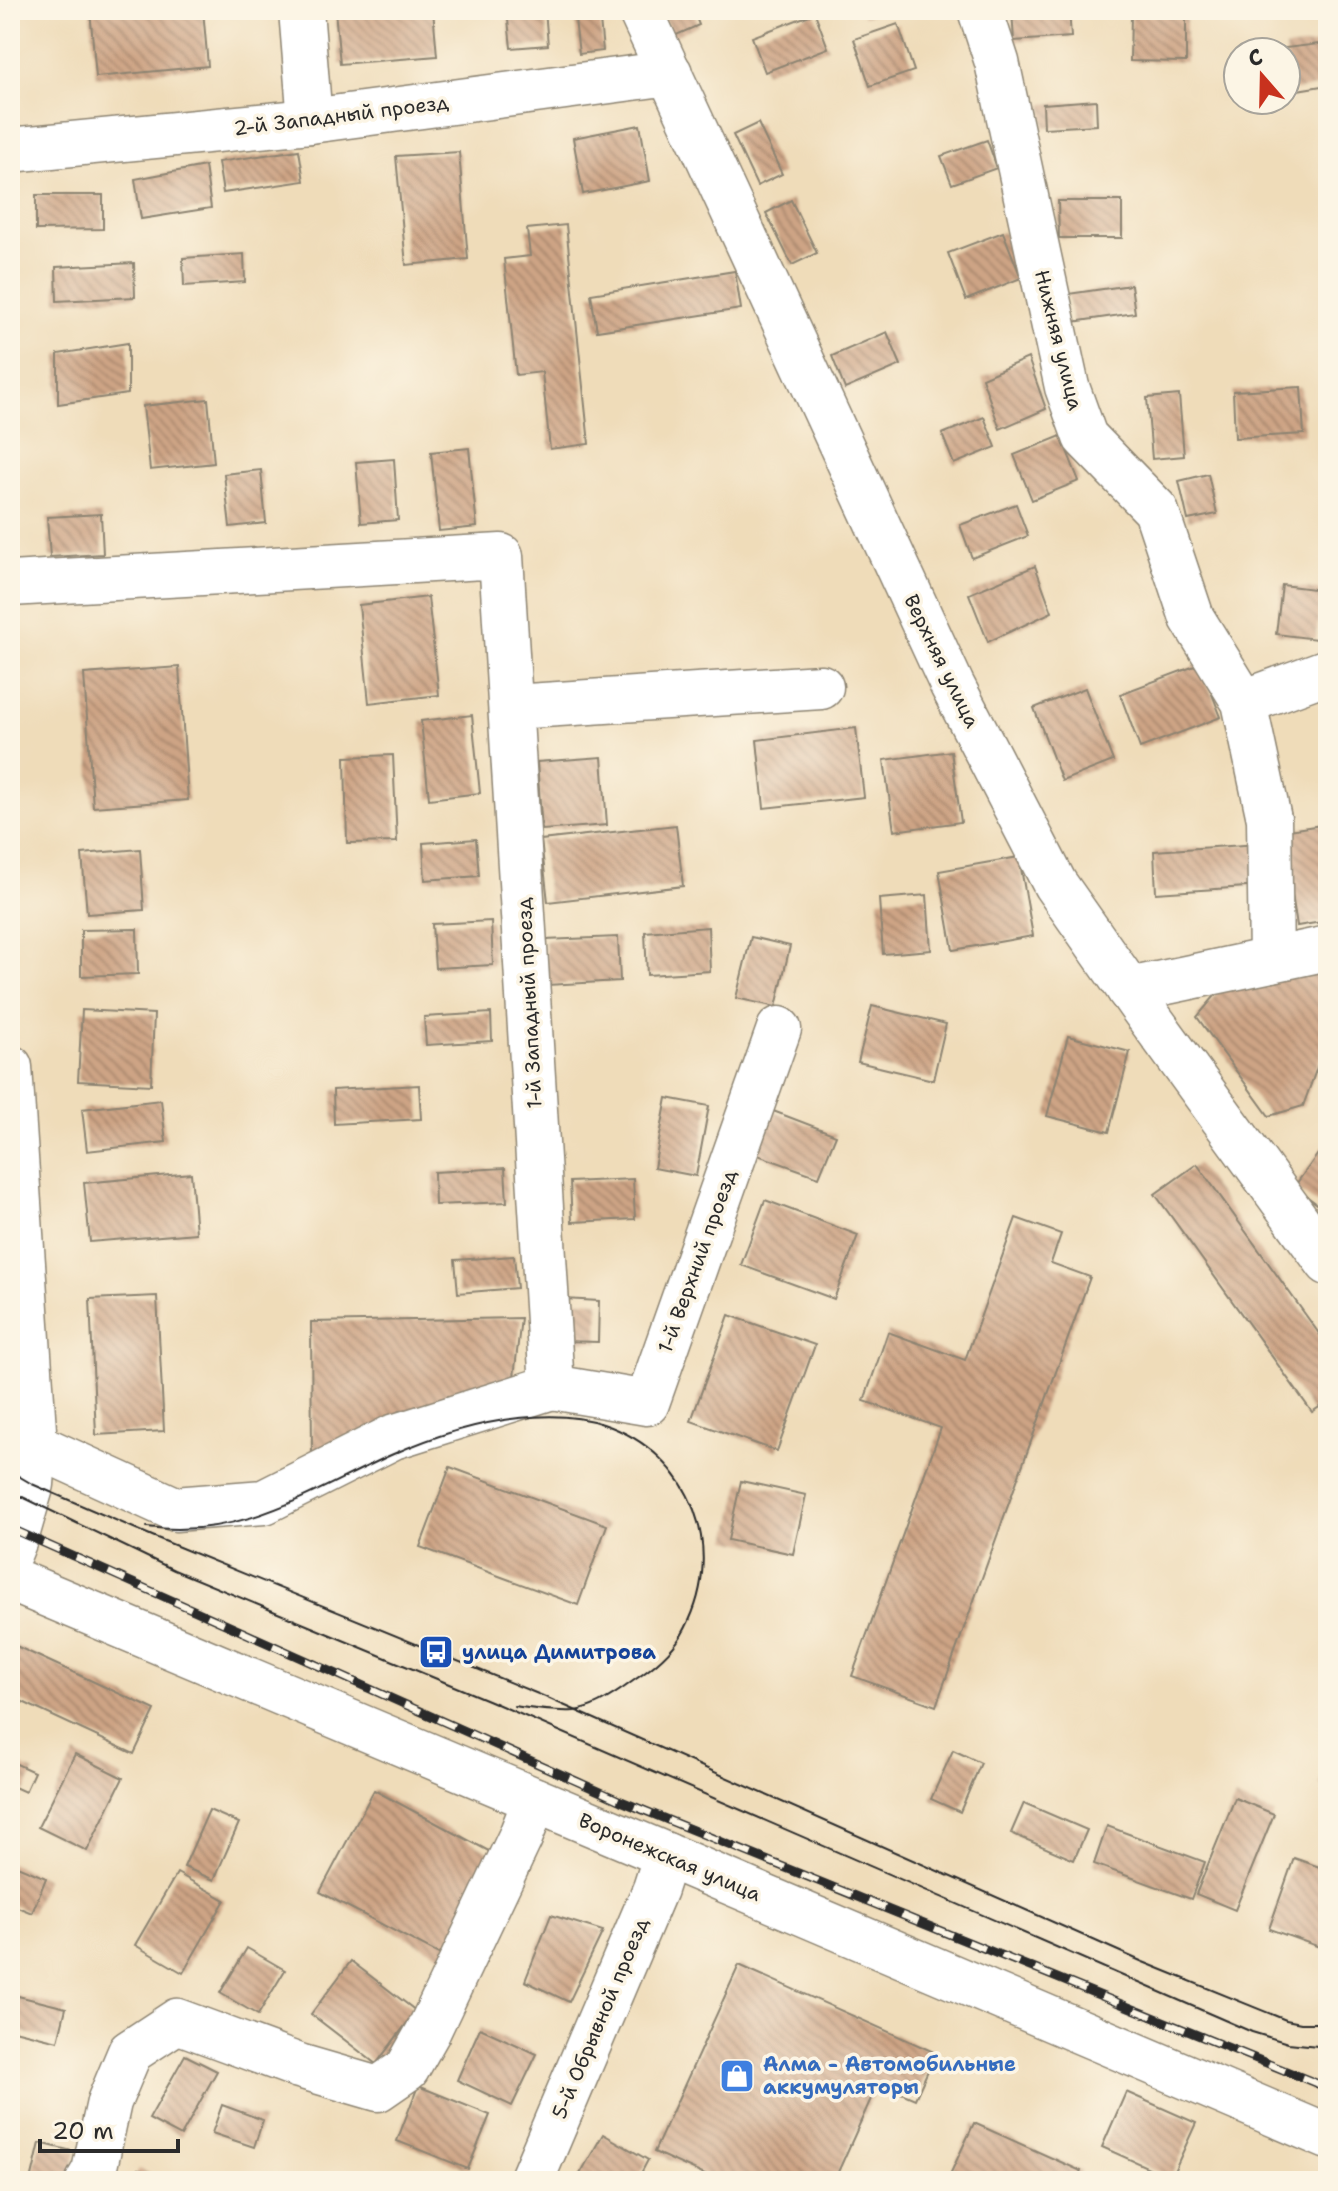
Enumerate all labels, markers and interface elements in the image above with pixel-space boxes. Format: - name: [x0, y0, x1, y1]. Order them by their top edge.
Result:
- north arrow: [1222, 36, 1302, 116]
- text: С: [1244, 42, 1267, 74]
- street label: 2-й Западный проезд: [232, 89, 450, 141]
- street label: Нижняя улица: [1029, 267, 1089, 413]
- street label: Верхняя улица: [898, 590, 986, 733]
- street label: 1-й Западный проезд: [510, 896, 548, 1109]
- street label: 1-й Верхний проезд: [652, 1165, 742, 1356]
- bus stop icon: улица Димитрова: [417, 1633, 455, 1671]
- place label: улица Димитрова: [462, 1639, 656, 1665]
- street label: Воронежская улица: [575, 1807, 766, 1907]
- street label: 5-й Обрывной проезд: [546, 1913, 654, 2123]
- place label: Алма - Автомобильные аккумуляторы: [763, 2051, 1016, 2100]
- shop icon: Алма - Автомобильные аккумуляторы: [718, 2057, 756, 2095]
- scale bar: [40, 2103, 178, 2153]
- text: 20 m: [52, 2115, 114, 2147]

